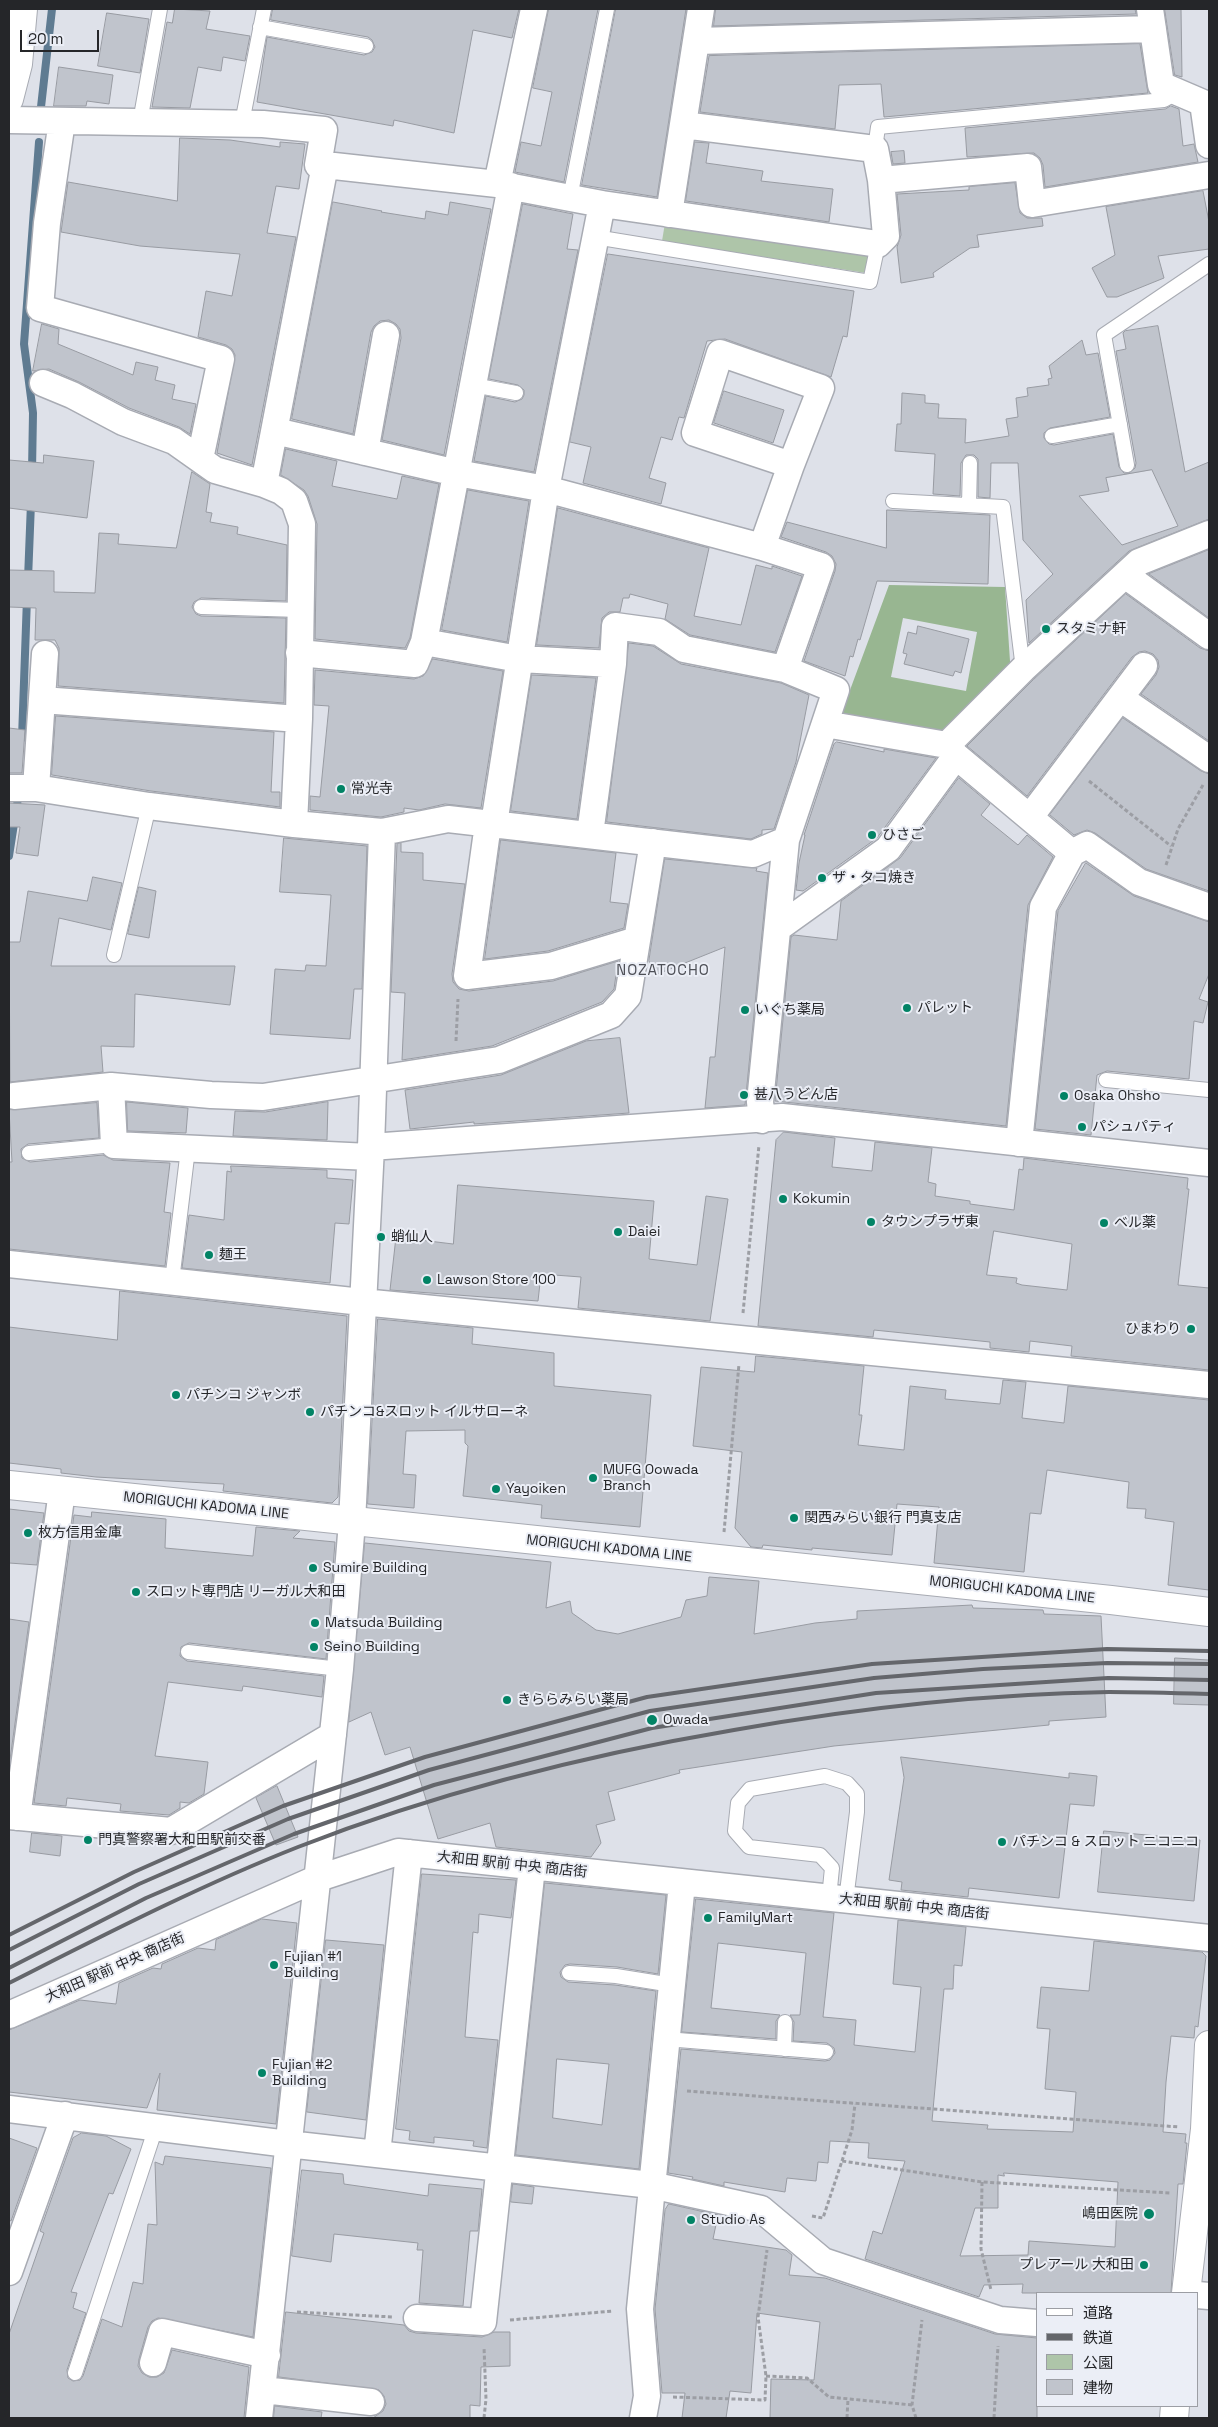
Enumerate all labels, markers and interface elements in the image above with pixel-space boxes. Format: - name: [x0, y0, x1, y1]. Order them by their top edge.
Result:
- scale bar: [22, 20, 101, 52]
- text: 20 m: [28, 29, 63, 48]
- place label: スタミナ軒: [1056, 621, 1126, 637]
- marker: スタミナ軒: [1040, 623, 1052, 635]
- place label: 常光寺: [351, 781, 393, 797]
- marker: 常光寺: [335, 783, 347, 795]
- place label: ひさご: [882, 827, 924, 843]
- marker: ひさご: [866, 829, 878, 841]
- place label: ザ・タコ焼き: [832, 870, 916, 886]
- marker: ザ・タコ焼き: [816, 872, 828, 884]
- district label: NOZATOCHO: [615, 962, 711, 980]
- place label: パレット: [917, 1000, 973, 1016]
- place label: いぐち薬局: [755, 1002, 825, 1018]
- marker: パレット: [901, 1002, 913, 1014]
- marker: いぐち薬局: [739, 1004, 751, 1016]
- place label: 甚八うどん店: [754, 1087, 838, 1103]
- place label: Osaka Ohsho: [1074, 1088, 1160, 1104]
- marker: 甚八うどん店: [738, 1089, 750, 1101]
- marker: Osaka Ohsho: [1058, 1090, 1070, 1102]
- place label: パシュパティ: [1092, 1119, 1176, 1135]
- marker: パシュパティ: [1076, 1121, 1088, 1133]
- place label: Kokumin: [793, 1191, 850, 1207]
- marker: Kokumin: [777, 1193, 789, 1205]
- place label: タウンプラザ東: [881, 1214, 979, 1230]
- place label: ベル薬: [1114, 1215, 1156, 1231]
- marker: タウンプラザ東: [865, 1216, 877, 1228]
- marker: ベル薬: [1098, 1217, 1110, 1229]
- place label: Daiei: [628, 1224, 660, 1240]
- marker: Daiei: [612, 1226, 624, 1238]
- place label: 蛸仙人: [391, 1229, 433, 1245]
- marker: 蛸仙人: [375, 1231, 387, 1243]
- place label: 麺王: [219, 1247, 247, 1263]
- marker: 麺王: [203, 1249, 215, 1261]
- place label: Lawson Store 100: [437, 1272, 556, 1288]
- marker: Lawson Store 100: [421, 1274, 433, 1286]
- place label: ひまわり: [1125, 1321, 1181, 1337]
- marker: ひまわり: [1185, 1323, 1197, 1335]
- place label: パチンコ ジャンボ: [186, 1387, 302, 1403]
- marker: パチンコ ジャンボ: [170, 1389, 182, 1401]
- place label: パチンコ&スロット イルサローネ: [320, 1404, 528, 1420]
- marker: パチンコ&スロット イルサローネ: [304, 1406, 316, 1418]
- place label: MUFG Oowada Branch: [603, 1462, 699, 1494]
- marker: MUFG Oowada Branch: [587, 1472, 599, 1484]
- place label: Yayoiken: [506, 1481, 566, 1497]
- marker: Yayoiken: [490, 1483, 502, 1495]
- street label: MORIGUCHI KADOMA LINE: [122, 1489, 290, 1523]
- place label: 関西みらい銀行 門真支店: [804, 1510, 962, 1526]
- marker: 関西みらい銀行 門真支店: [788, 1512, 800, 1524]
- place label: 枚方信用金庫: [38, 1525, 122, 1541]
- marker: 枚方信用金庫: [22, 1527, 34, 1539]
- street label: MORIGUCHI KADOMA LINE: [525, 1532, 693, 1566]
- place label: Sumire Building: [323, 1560, 427, 1576]
- marker: Sumire Building: [307, 1562, 319, 1574]
- street label: MORIGUCHI KADOMA LINE: [928, 1573, 1096, 1607]
- place label: スロット専門店 リーガル大和田: [146, 1584, 346, 1600]
- marker: スロット専門店 リーガル大和田: [130, 1586, 142, 1598]
- place label: Matsuda Building: [325, 1615, 442, 1631]
- marker: Matsuda Building: [309, 1617, 321, 1629]
- place label: Seino Building: [324, 1639, 420, 1655]
- marker: Seino Building: [308, 1641, 320, 1653]
- place label: きららみらい薬局: [517, 1692, 629, 1708]
- marker: きららみらい薬局: [501, 1694, 513, 1706]
- place label: Owada: [663, 1712, 708, 1728]
- marker: Owada: [645, 1713, 659, 1727]
- place label: 門真警察署大和田駅前交番: [98, 1832, 266, 1848]
- marker: 門真警察署大和田駅前交番: [82, 1834, 94, 1846]
- place label: パチンコ & スロット ニコニコ: [1012, 1834, 1199, 1850]
- marker: パチンコ & スロット ニコニコ: [996, 1836, 1008, 1848]
- street label: 大和田 駅前 中央 商店街: [436, 1849, 588, 1881]
- street label: 大和田 駅前 中央 商店街: [838, 1891, 990, 1923]
- place label: FamilyMart: [718, 1910, 793, 1926]
- marker: FamilyMart: [702, 1912, 714, 1924]
- street label: 大和田 駅前 中央 商店街: [43, 1930, 187, 2006]
- place label: Fujian #1 Building: [284, 1949, 342, 1981]
- marker: Fujian #1 Building: [268, 1959, 280, 1971]
- place label: Fujian #2 Building: [272, 2057, 332, 2090]
- marker: Fujian #2 Building: [256, 2067, 268, 2079]
- place label: 嶋田医院: [1082, 2206, 1138, 2222]
- marker: 嶋田医院: [1142, 2207, 1156, 2221]
- place label: Studio As: [701, 2212, 765, 2228]
- marker: Studio As: [685, 2214, 697, 2226]
- place label: プレアール 大和田: [1019, 2257, 1134, 2273]
- marker: プレアール 大和田: [1138, 2259, 1150, 2271]
- legend: [1036, 2292, 1198, 2407]
- text: 道路: [1083, 2303, 1113, 2322]
- text: 鉄道: [1083, 2328, 1113, 2347]
- text: 公園: [1083, 2353, 1113, 2372]
- text: 建物: [1083, 2378, 1113, 2397]

